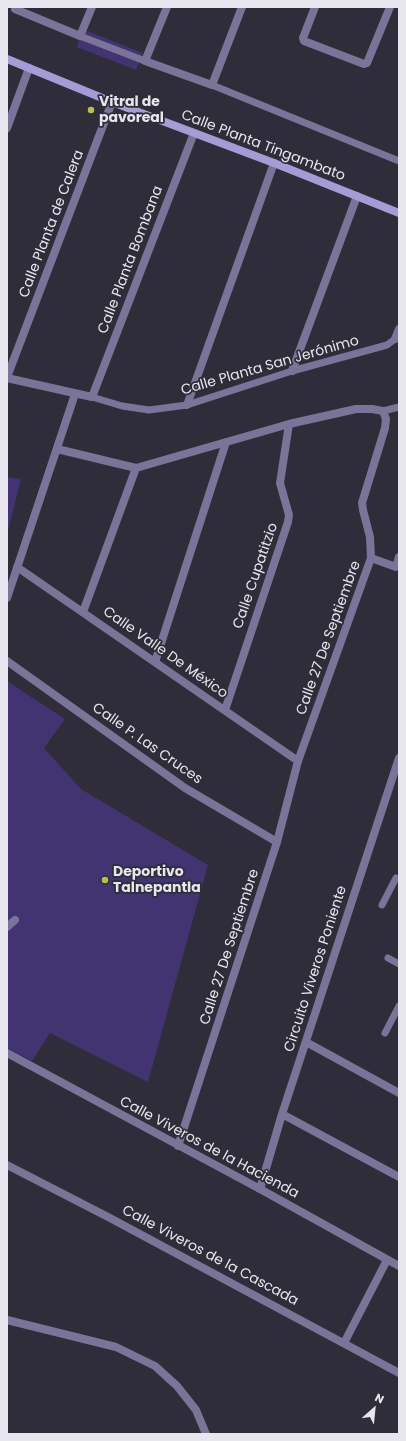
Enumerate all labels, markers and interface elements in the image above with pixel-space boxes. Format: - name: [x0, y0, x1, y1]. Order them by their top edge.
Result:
- place label: Vitral de pavoreal: [99, 94, 164, 126]
- marker: Vitral de pavoreal: [86, 105, 96, 115]
- street label: Calle Planta Tingambato: [179, 107, 347, 185]
- street label: Calle Planta de Calera: [16, 148, 88, 300]
- street label: Calle Planta Bombana: [95, 184, 167, 336]
- street label: Calle Planta San Jerónimo: [179, 333, 361, 399]
- street label: Calle Cupatitzio: [230, 521, 282, 631]
- street label: Calle 27 De Septiembre: [293, 559, 365, 717]
- street label: Calle Valle De México: [99, 604, 231, 702]
- street label: Calle P. Las Cruces: [89, 700, 205, 788]
- place label: Deportivo Talnepantla: [113, 864, 201, 896]
- street label: Calle 27 De Septiembre: [197, 867, 263, 1027]
- marker: Deportivo Talnepantla: [100, 875, 110, 885]
- street label: Circuito Viveros Poniente: [281, 884, 351, 1054]
- street label: Calle Viveros de la Hacienda: [117, 1094, 301, 1202]
- street label: Calle Viveros de la Cascada: [119, 1202, 301, 1310]
- north arrow: [354, 1389, 394, 1429]
- text: N: [372, 1389, 387, 1407]

